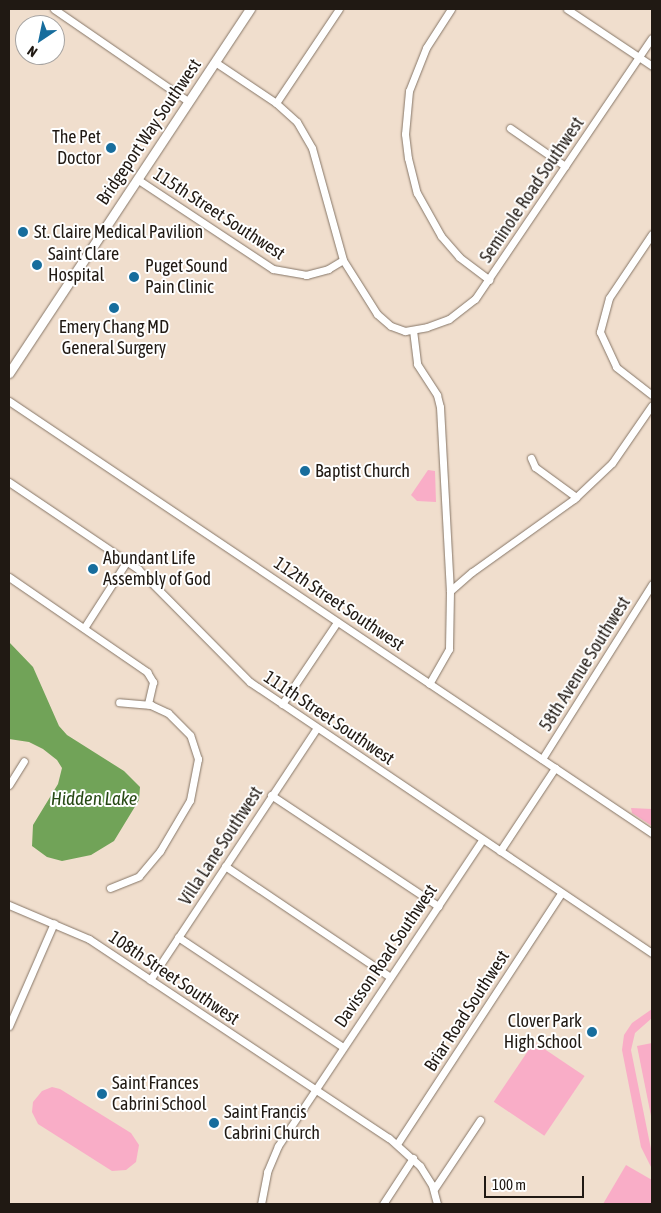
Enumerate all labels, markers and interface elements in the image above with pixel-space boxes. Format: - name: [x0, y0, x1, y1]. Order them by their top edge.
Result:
- north arrow: [15, 15, 65, 65]
- text: N: [24, 43, 40, 61]
- street label: Bridgeport Way Southwest: [92, 55, 206, 209]
- street label: Seminole Road Southwest: [475, 113, 589, 267]
- place label: The Pet Doctor: [52, 127, 101, 170]
- marker: The Pet Doctor: [105, 142, 117, 154]
- street label: 115th Street Southwest: [149, 163, 289, 265]
- place label: St. Claire Medical Pavilion: [34, 221, 203, 243]
- marker: St. Claire Medical Pavilion: [16, 225, 30, 239]
- place label: Saint Clare Hospital: [48, 244, 119, 286]
- place label: Puget Sound Pain Clinic: [145, 256, 228, 298]
- marker: Saint Clare Hospital: [30, 258, 44, 272]
- marker: Puget Sound Pain Clinic: [127, 270, 141, 284]
- marker: Emery Chang MD General Surgery: [107, 301, 121, 315]
- place label: Emery Chang MD General Surgery: [59, 317, 169, 359]
- place label: Baptist Church: [315, 460, 410, 482]
- marker: Baptist Church: [299, 465, 311, 477]
- place label: Abundant Life Assembly of God: [103, 548, 211, 590]
- street label: 112th Street Southwest: [270, 552, 408, 656]
- marker: Abundant Life Assembly of God: [87, 563, 99, 575]
- street label: 58th Avenue Southwest: [535, 593, 635, 735]
- street label: 111th Street Southwest: [260, 666, 398, 770]
- street label: Villa Lane Southwest: [175, 783, 267, 909]
- water label: Hidden Lake: [51, 788, 137, 810]
- street label: Davisson Road Southwest: [330, 880, 442, 1032]
- street label: 108th Street Southwest: [105, 926, 243, 1030]
- street label: Briar Road Southwest: [420, 946, 514, 1076]
- place label: Clover Park High School: [504, 1011, 582, 1054]
- marker: Clover Park High School: [586, 1026, 598, 1038]
- place label: Saint Frances Cabrini School: [112, 1073, 206, 1116]
- marker: Saint Frances Cabrini School: [96, 1088, 108, 1100]
- place label: Saint Francis Cabrini Church: [224, 1102, 320, 1144]
- marker: Saint Francis Cabrini Church: [208, 1117, 220, 1129]
- scale bar: [486, 1166, 586, 1198]
- text: 100 m: [492, 1176, 526, 1193]

